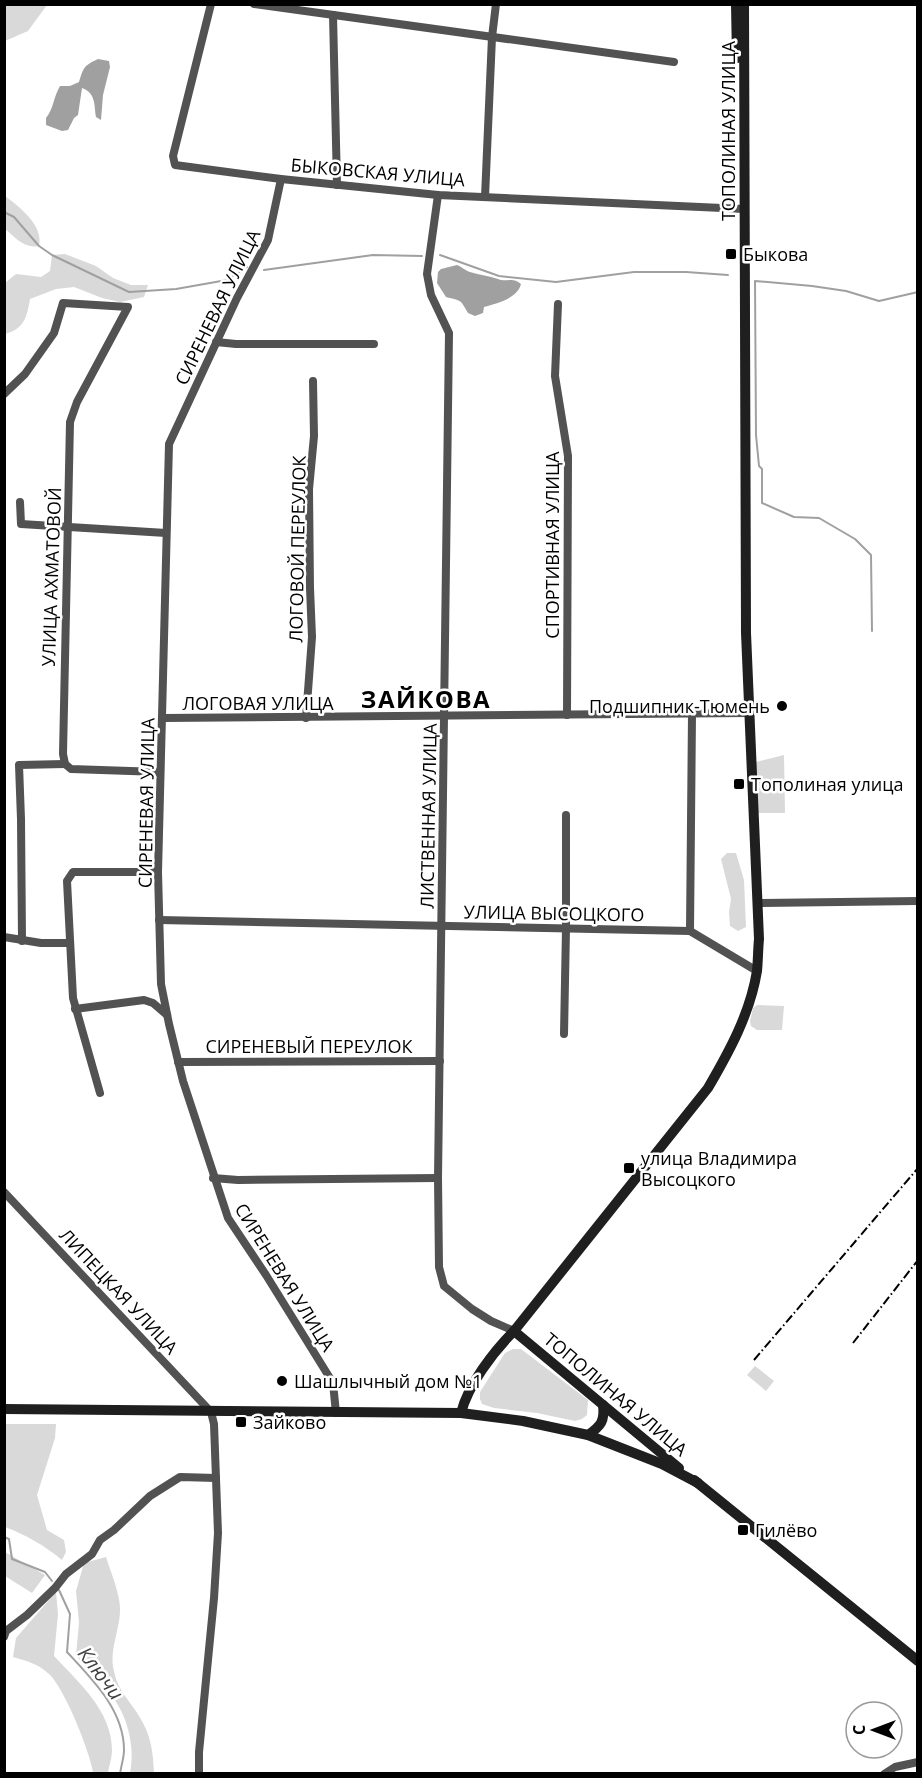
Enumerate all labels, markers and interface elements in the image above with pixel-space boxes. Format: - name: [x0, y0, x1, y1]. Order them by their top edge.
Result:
- street label: ТОПОЛИНАЯ УЛИЦА: [716, 40, 740, 221]
- street label: БЫКОВСКАЯ УЛИЦА: [290, 152, 467, 192]
- street label: СИРЕНЕВАЯ УЛИЦА: [169, 225, 265, 389]
- place label: Быкова: [743, 242, 808, 266]
- marker: Быкова: [724, 247, 738, 261]
- street label: СПОРТИВНАЯ УЛИЦА: [540, 451, 564, 639]
- street label: ЛОГОВОЙ ПЕРЕУЛОК: [283, 455, 311, 643]
- street label: УЛИЦА АХМАТОВОЙ: [36, 487, 66, 667]
- district label: ЗАЙКОВА: [361, 682, 491, 715]
- street label: ЛОГОВАЯ УЛИЦА: [182, 691, 334, 715]
- place label: Подшипник-Тюмень: [589, 694, 770, 718]
- marker: Подшипник-Тюмень: [775, 699, 789, 713]
- street label: СИРЕНЕВАЯ УЛИЦА: [133, 717, 159, 888]
- street label: ЛИСТВЕННАЯ УЛИЦА: [414, 723, 442, 909]
- place label: Тополиная улица: [751, 772, 904, 796]
- marker: Тополиная улица: [732, 777, 746, 791]
- street label: УЛИЦА ВЫСОЦКОГО: [463, 899, 645, 927]
- street label: СИРЕНЕВЫЙ ПЕРЕУЛОК: [205, 1034, 413, 1058]
- place label: улица Владимира Высоцкого: [641, 1146, 797, 1191]
- marker: улица Владимира Высоцкого: [622, 1161, 636, 1175]
- street label: СИРЕНЕВАЯ УЛИЦА: [230, 1198, 341, 1356]
- street label: ЛИПЕЦКАЯ УЛИЦА: [55, 1223, 184, 1359]
- street label: ТОПОЛИНАЯ УЛИЦА: [539, 1327, 693, 1461]
- place label: Шашлычный дом №1: [294, 1369, 483, 1393]
- marker: Шашлычный дом №1: [275, 1374, 289, 1388]
- place label: Зайково: [253, 1410, 326, 1434]
- marker: Зайково: [234, 1415, 248, 1429]
- place label: Гилёво: [755, 1518, 817, 1542]
- marker: Гилёво: [736, 1523, 750, 1537]
- water label: Ключи: [72, 1641, 130, 1705]
- north arrow: [844, 1700, 904, 1760]
- text: С: [848, 1725, 870, 1735]

